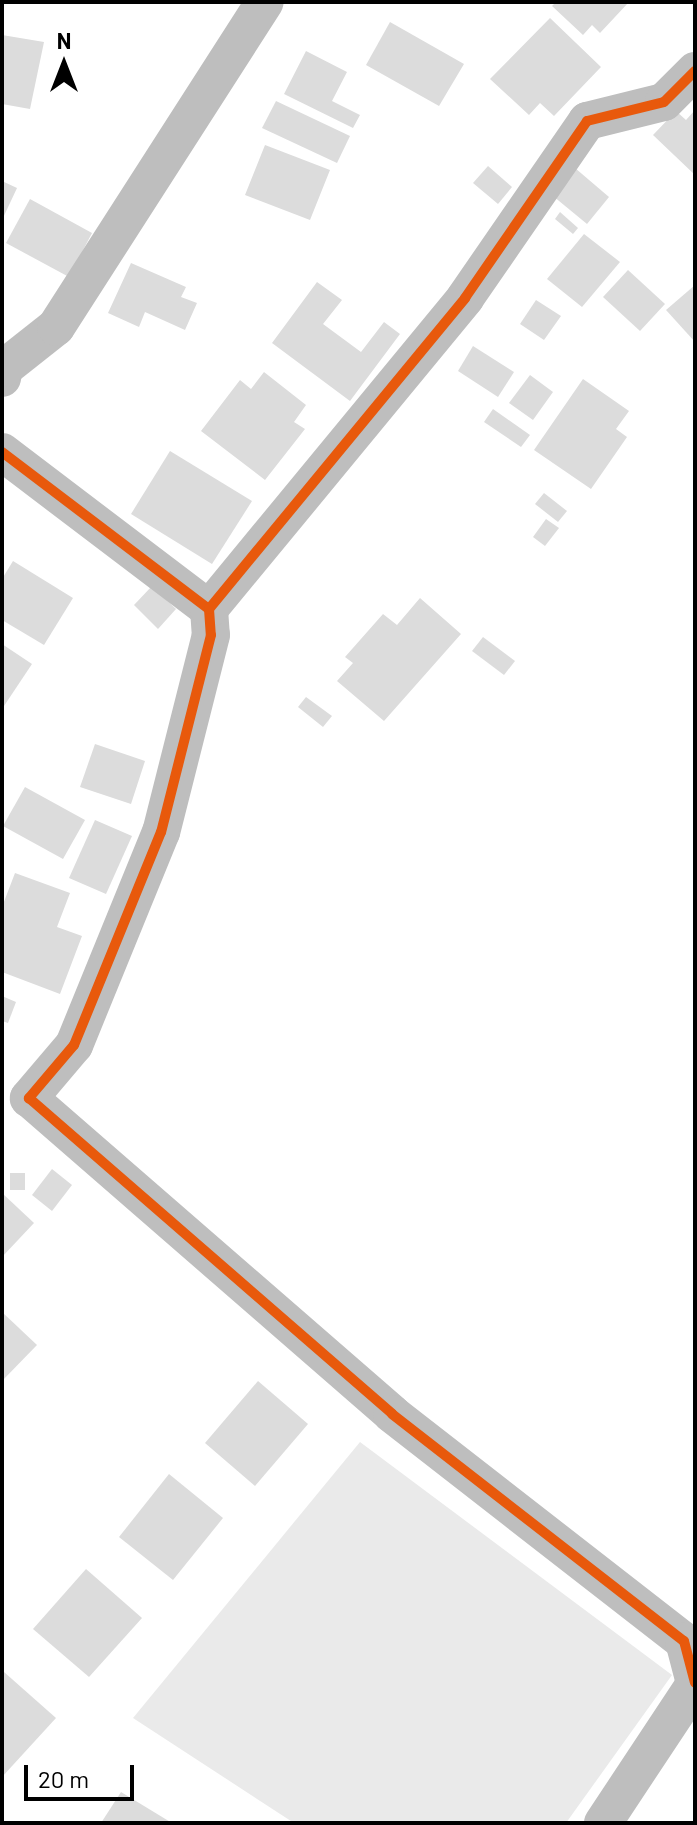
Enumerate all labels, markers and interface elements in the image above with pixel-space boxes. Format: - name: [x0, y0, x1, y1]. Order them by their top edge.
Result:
- north arrow: [24, 24, 104, 104]
- text: N: [57, 27, 71, 53]
- scale bar: [28, 1749, 138, 1799]
- text: 20 m: [38, 1764, 89, 1793]

